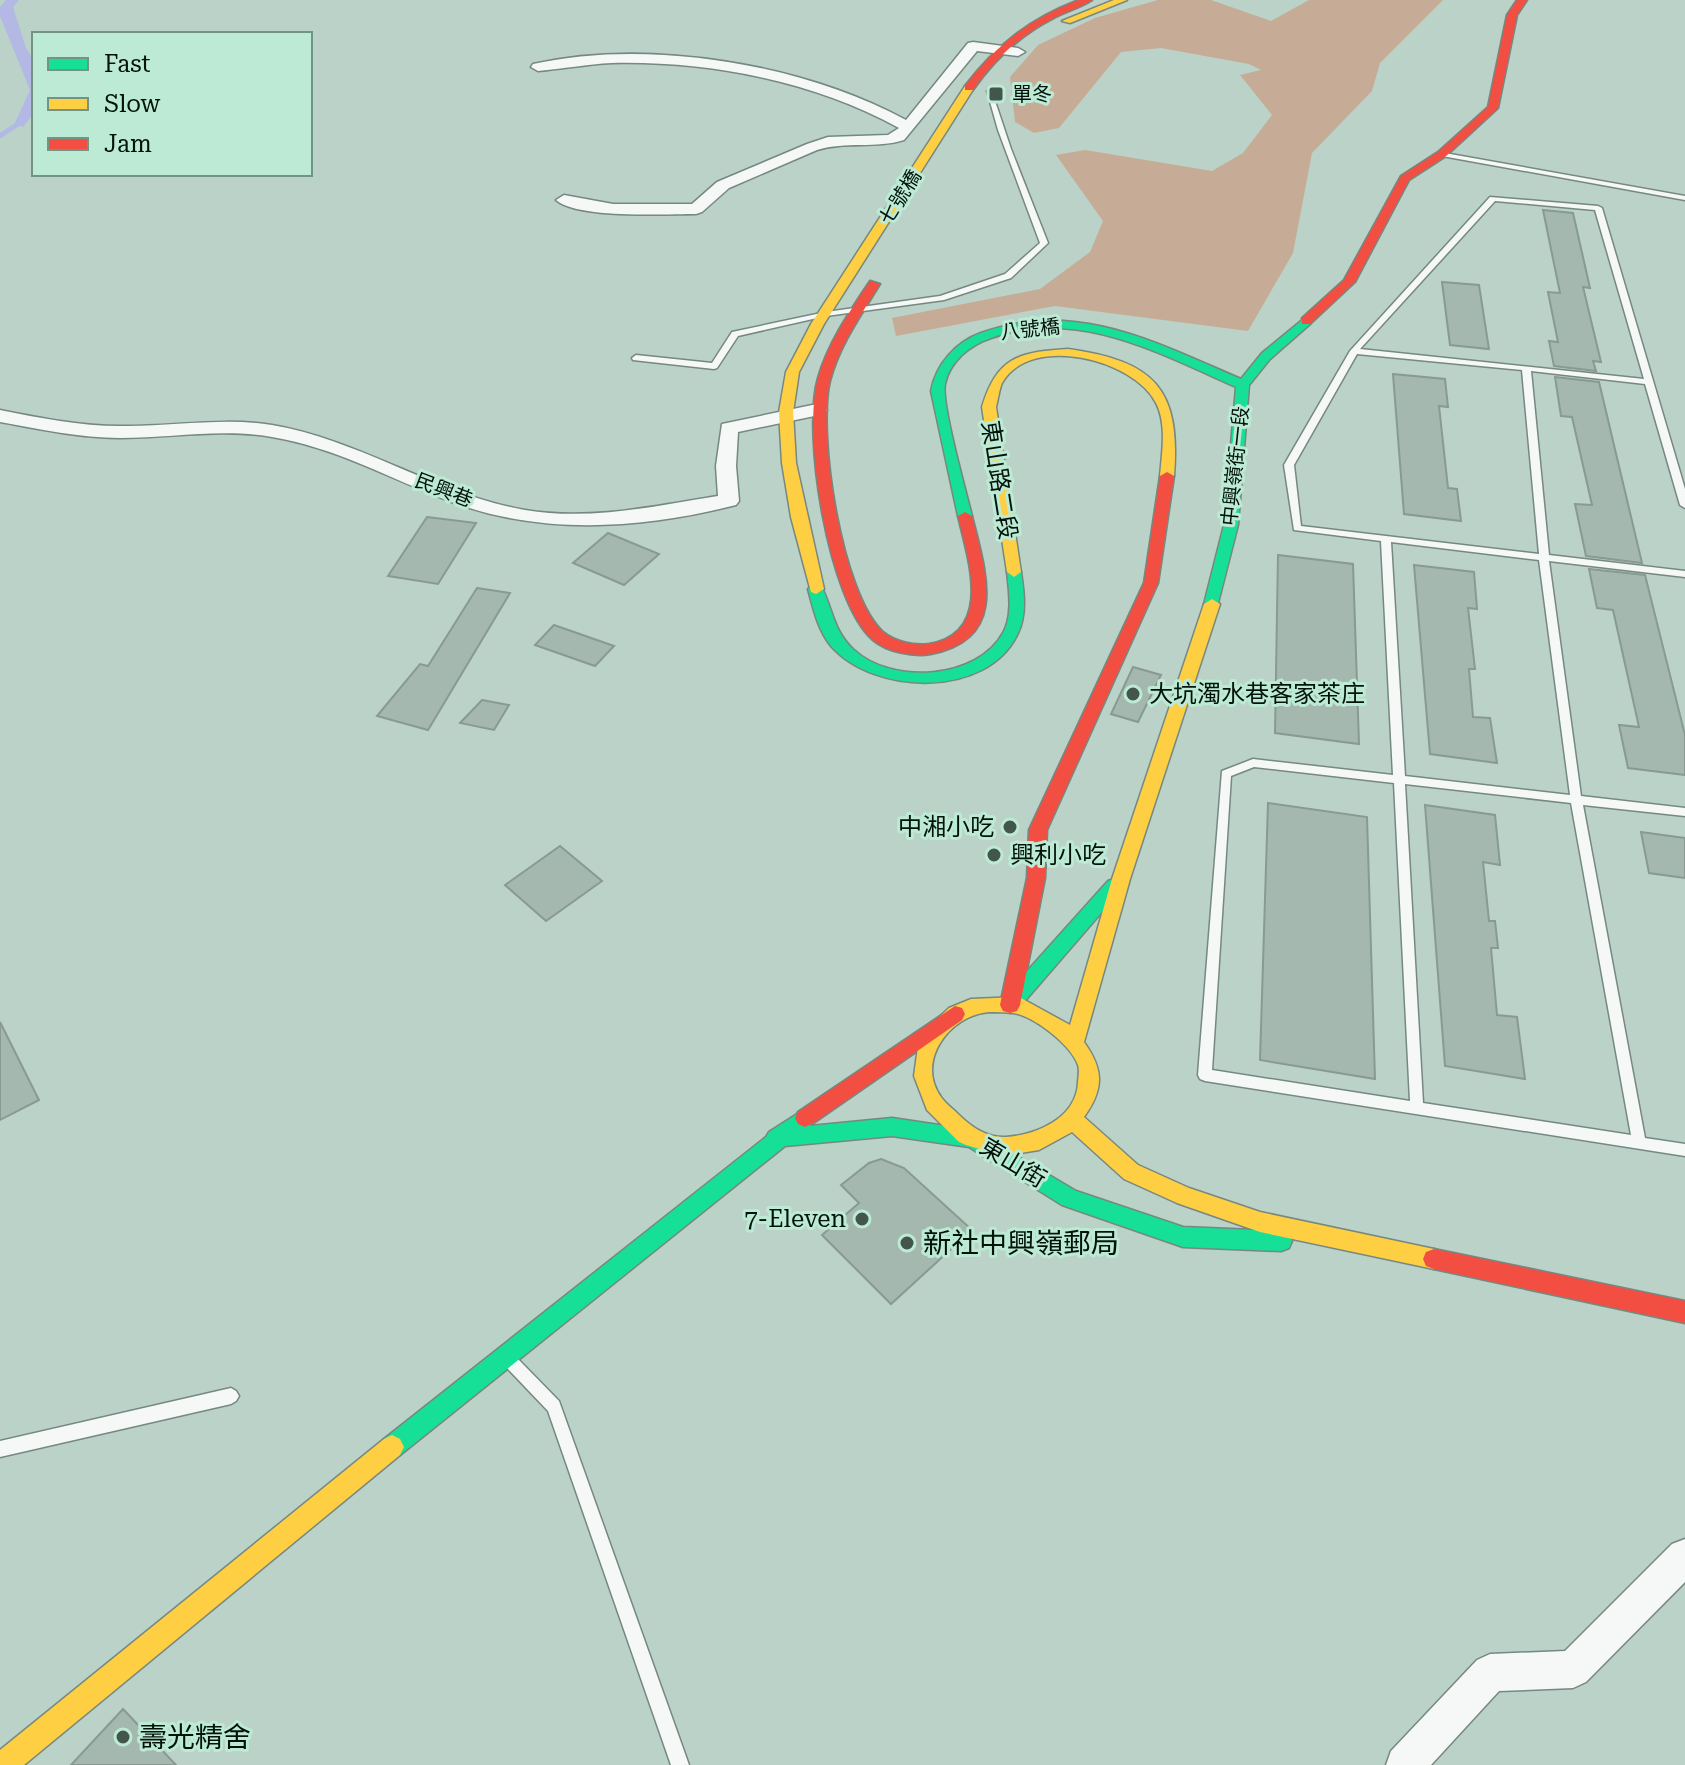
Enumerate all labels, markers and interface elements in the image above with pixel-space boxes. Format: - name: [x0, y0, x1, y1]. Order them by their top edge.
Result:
- legend: [32, 32, 312, 176]
- text: Fast: [104, 50, 151, 78]
- place label: 單冬: [1012, 82, 1052, 106]
- marker: 單冬: [987, 85, 1005, 103]
- text: Slow: [104, 90, 161, 118]
- text: Jam: [104, 130, 152, 158]
- street label: 七號橋: [874, 165, 926, 229]
- street label: 八號橋: [999, 314, 1061, 344]
- street label: 中興嶺街一段: [1217, 405, 1253, 527]
- street label: 東山路二段: [976, 419, 1022, 541]
- street label: 民興巷: [412, 468, 476, 512]
- place label: 大坑濁水巷客家茶庄: [1149, 680, 1365, 708]
- marker: 大坑濁水巷客家茶庄: [1124, 685, 1142, 703]
- place label: 中湘小吃: [898, 813, 994, 841]
- marker: 中湘小吃: [1001, 818, 1019, 836]
- place label: 興利小吃: [1010, 841, 1106, 869]
- marker: 興利小吃: [985, 846, 1003, 864]
- street label: 東山街: [975, 1132, 1051, 1194]
- place label: 7-Eleven: [744, 1205, 846, 1233]
- marker: 7-Eleven: [853, 1210, 871, 1228]
- place label: 新社中興嶺郵局: [923, 1227, 1119, 1260]
- marker: 新社中興嶺郵局: [898, 1234, 916, 1252]
- place label: 壽光精舍: [139, 1721, 251, 1754]
- marker: 壽光精舍: [114, 1728, 132, 1746]

